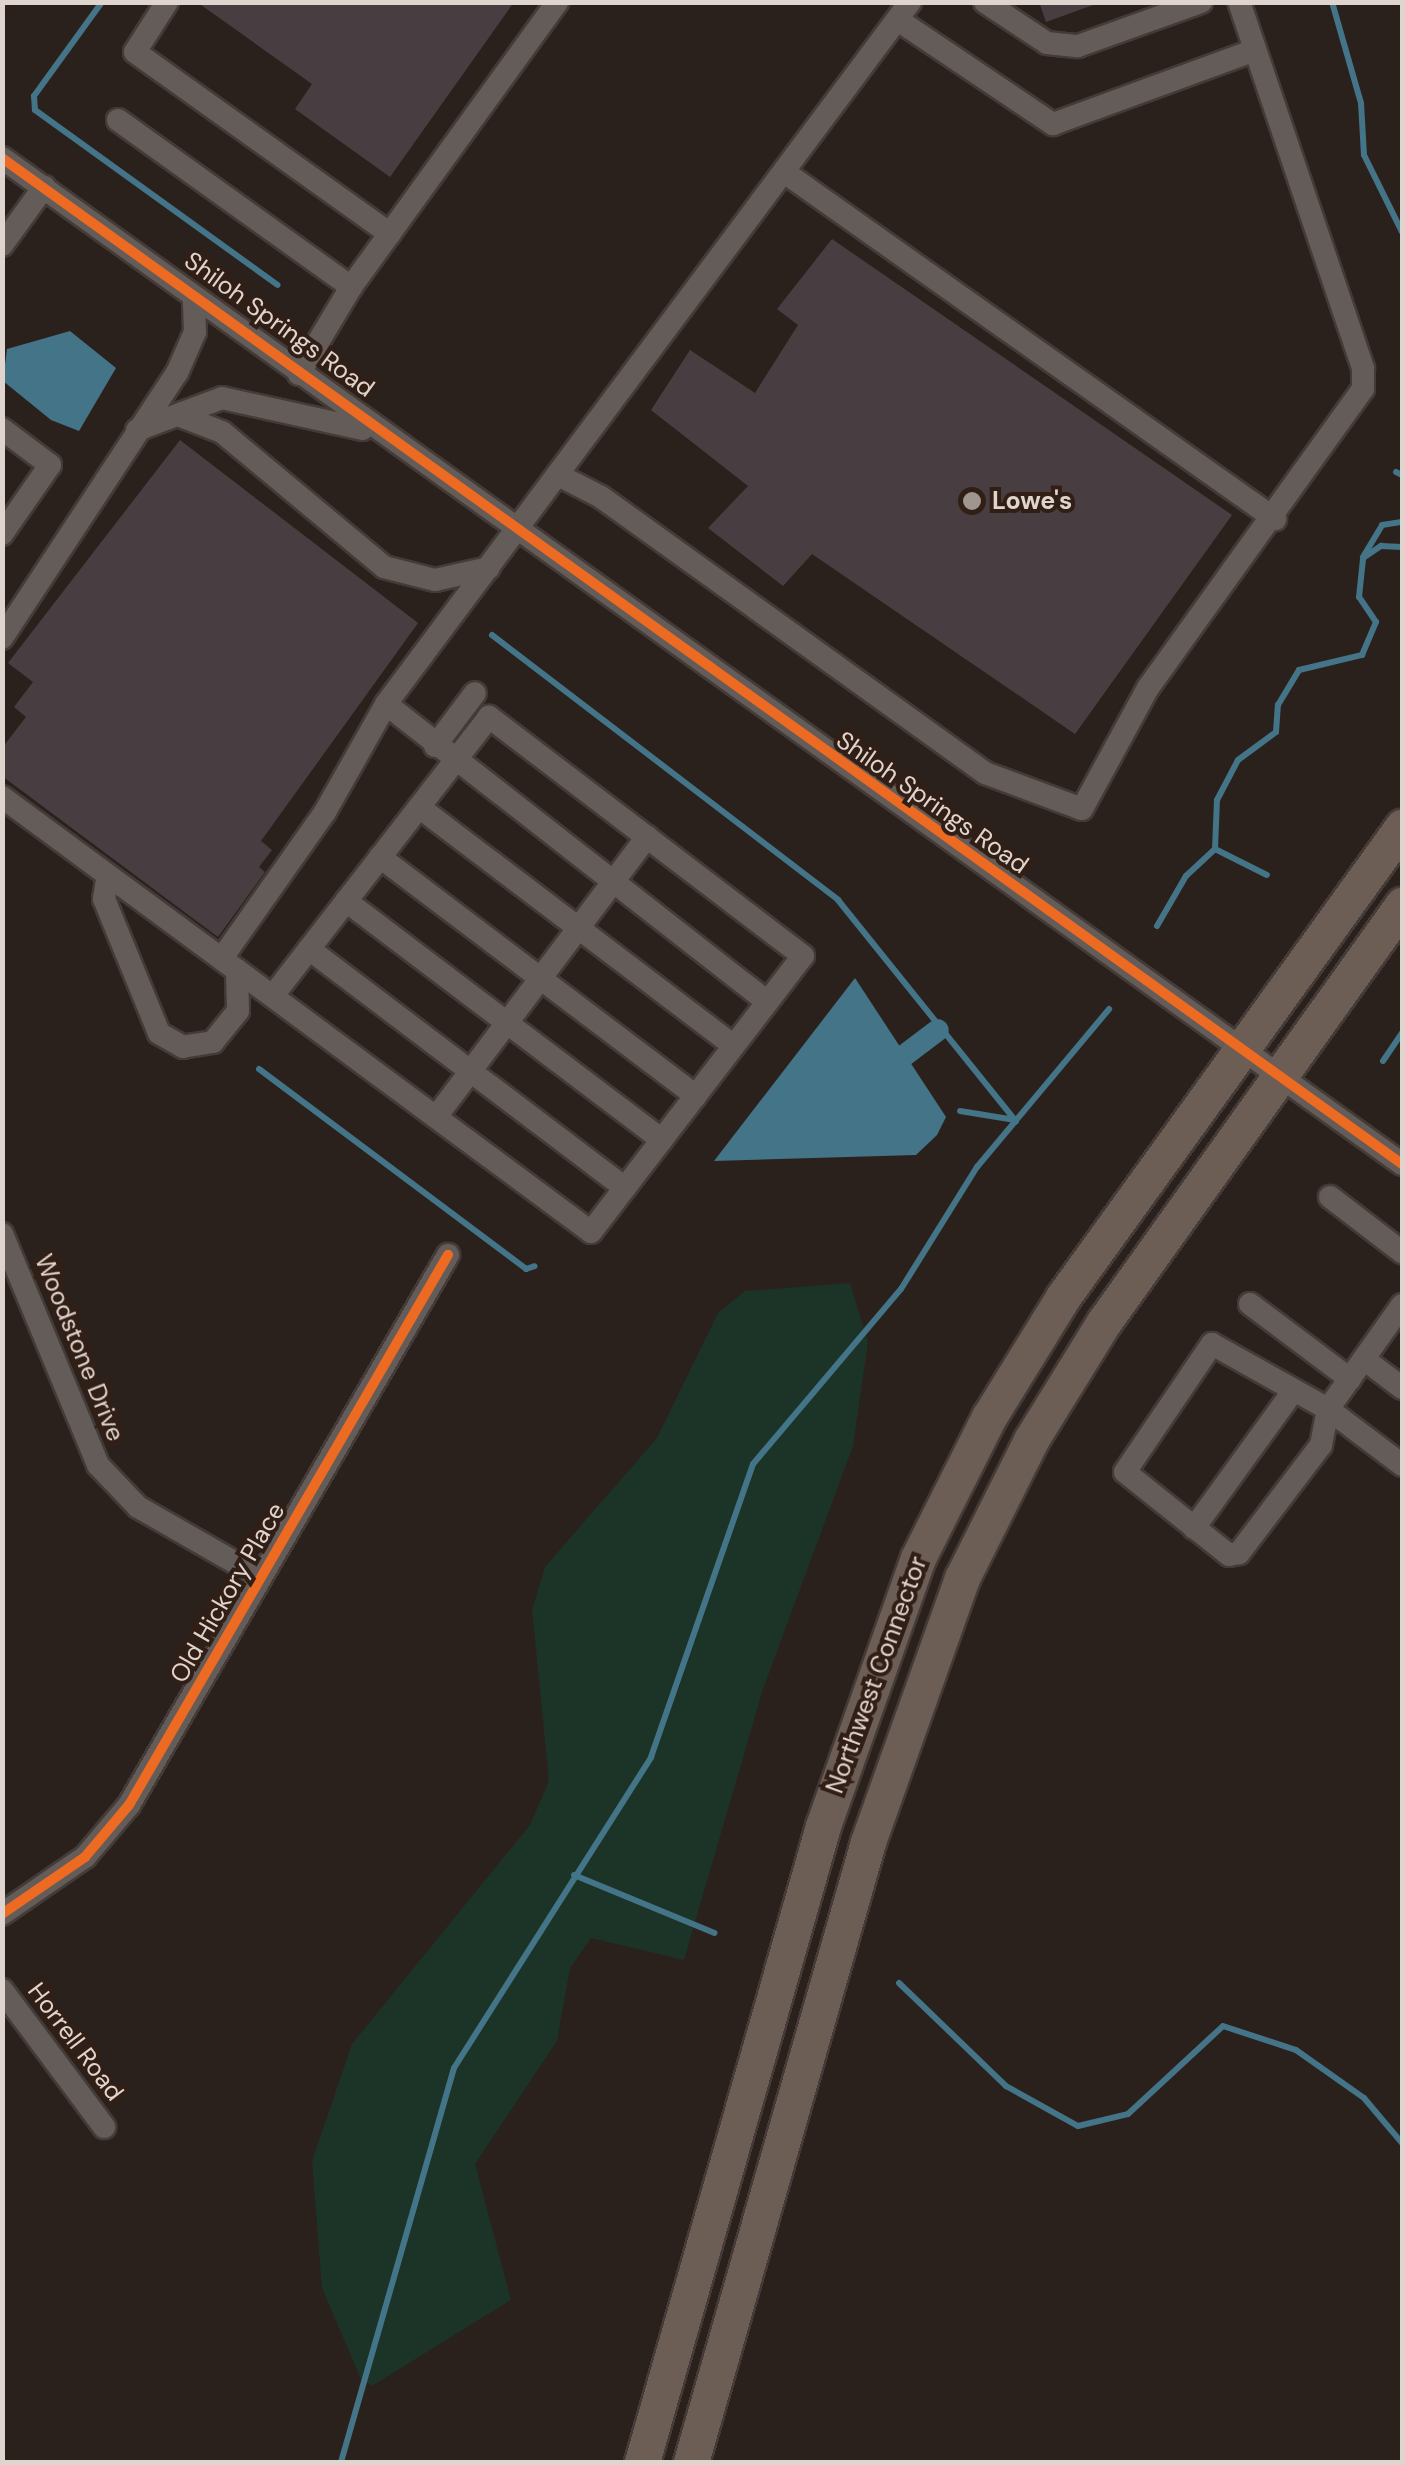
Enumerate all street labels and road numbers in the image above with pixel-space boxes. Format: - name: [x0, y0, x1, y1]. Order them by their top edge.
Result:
- street label: Shiloh Springs Road: [178, 246, 380, 404]
- street label: Shiloh Springs Road: [830, 725, 1034, 881]
- street label: Woodstone Drive: [28, 1250, 130, 1446]
- street label: Old Hickory Place: [164, 1498, 292, 1688]
- street label: Northwest Connector: [820, 1552, 934, 1798]
- street label: Horrell Road: [21, 1977, 129, 2107]

